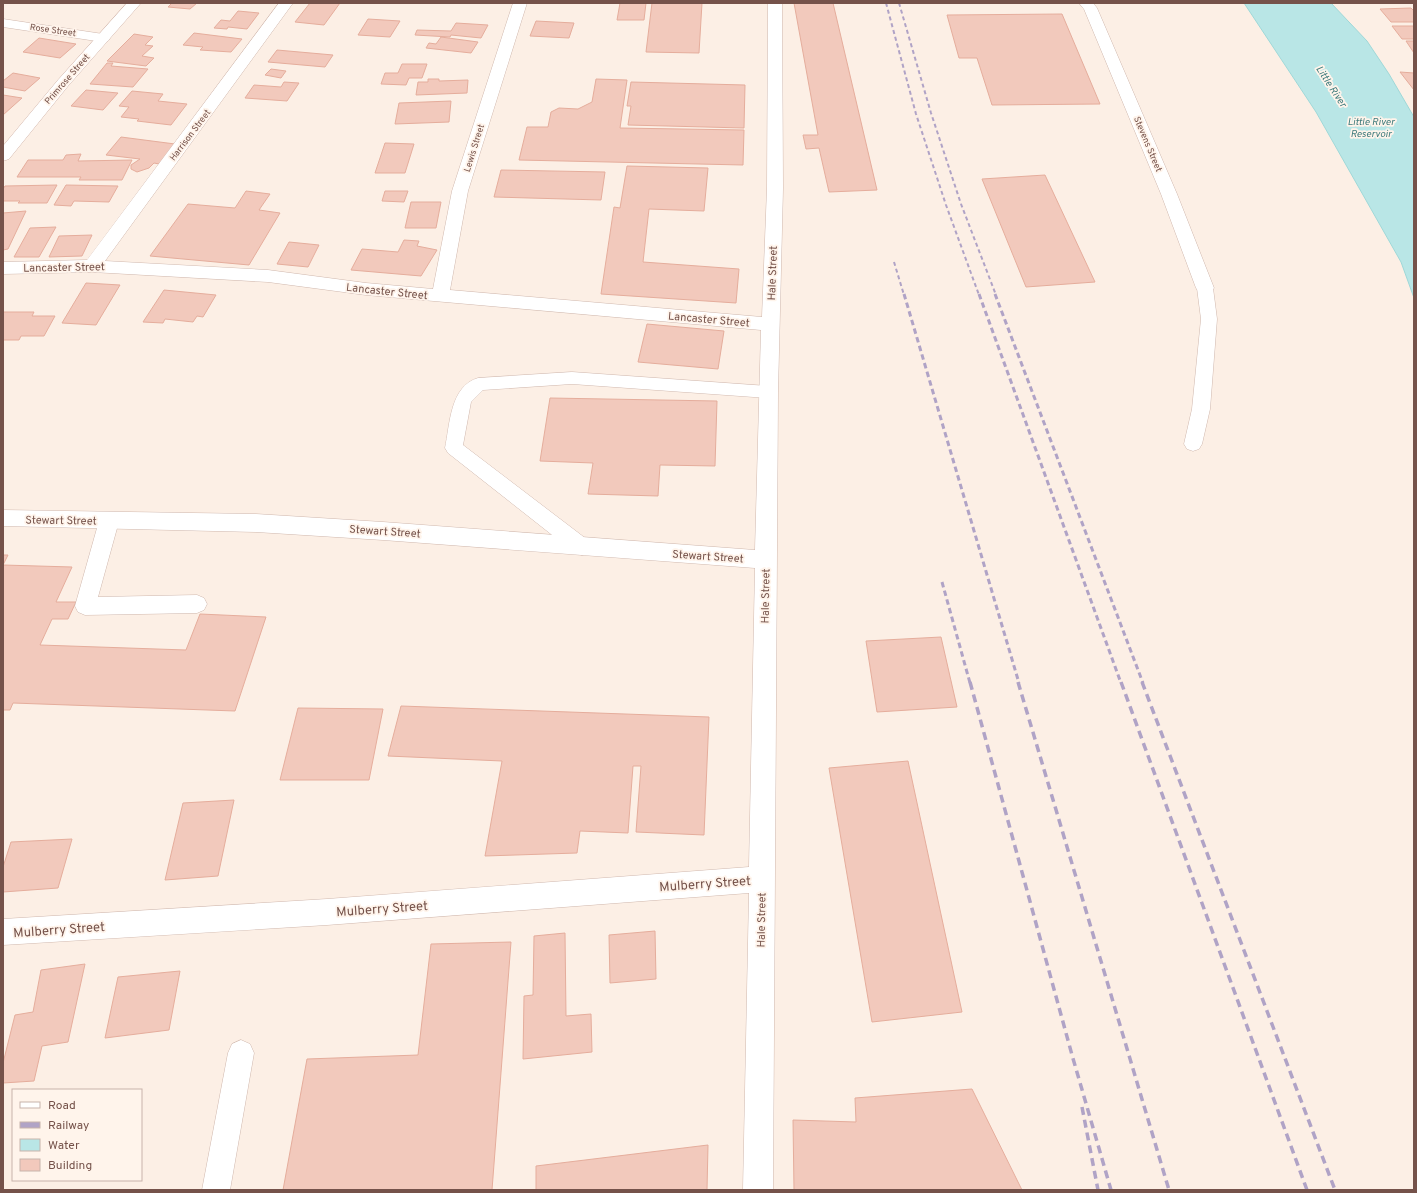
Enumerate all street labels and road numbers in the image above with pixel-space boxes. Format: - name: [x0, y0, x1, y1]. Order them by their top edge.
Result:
- street label: Rose Street: [29, 22, 77, 39]
- street label: Primrose Street: [42, 52, 92, 107]
- street label: Harrison Street: [168, 108, 213, 163]
- street label: Stevens Street: [1131, 115, 1164, 173]
- street label: Lewis Street: [462, 123, 487, 173]
- street label: Hale Street: [765, 245, 781, 301]
- street label: Lancaster Street: [23, 260, 105, 276]
- street label: Lancaster Street: [345, 281, 428, 303]
- street label: Lancaster Street: [668, 309, 750, 331]
- street label: Stewart Street: [25, 513, 97, 529]
- street label: Stewart Street: [349, 523, 421, 541]
- street label: Stewart Street: [672, 548, 744, 566]
- street label: Hale Street: [759, 568, 773, 624]
- street label: Mulberry Street: [659, 874, 752, 896]
- street label: Hale Street: [755, 892, 769, 948]
- street label: Mulberry Street: [336, 899, 429, 921]
- street label: Mulberry Street: [13, 920, 106, 942]

